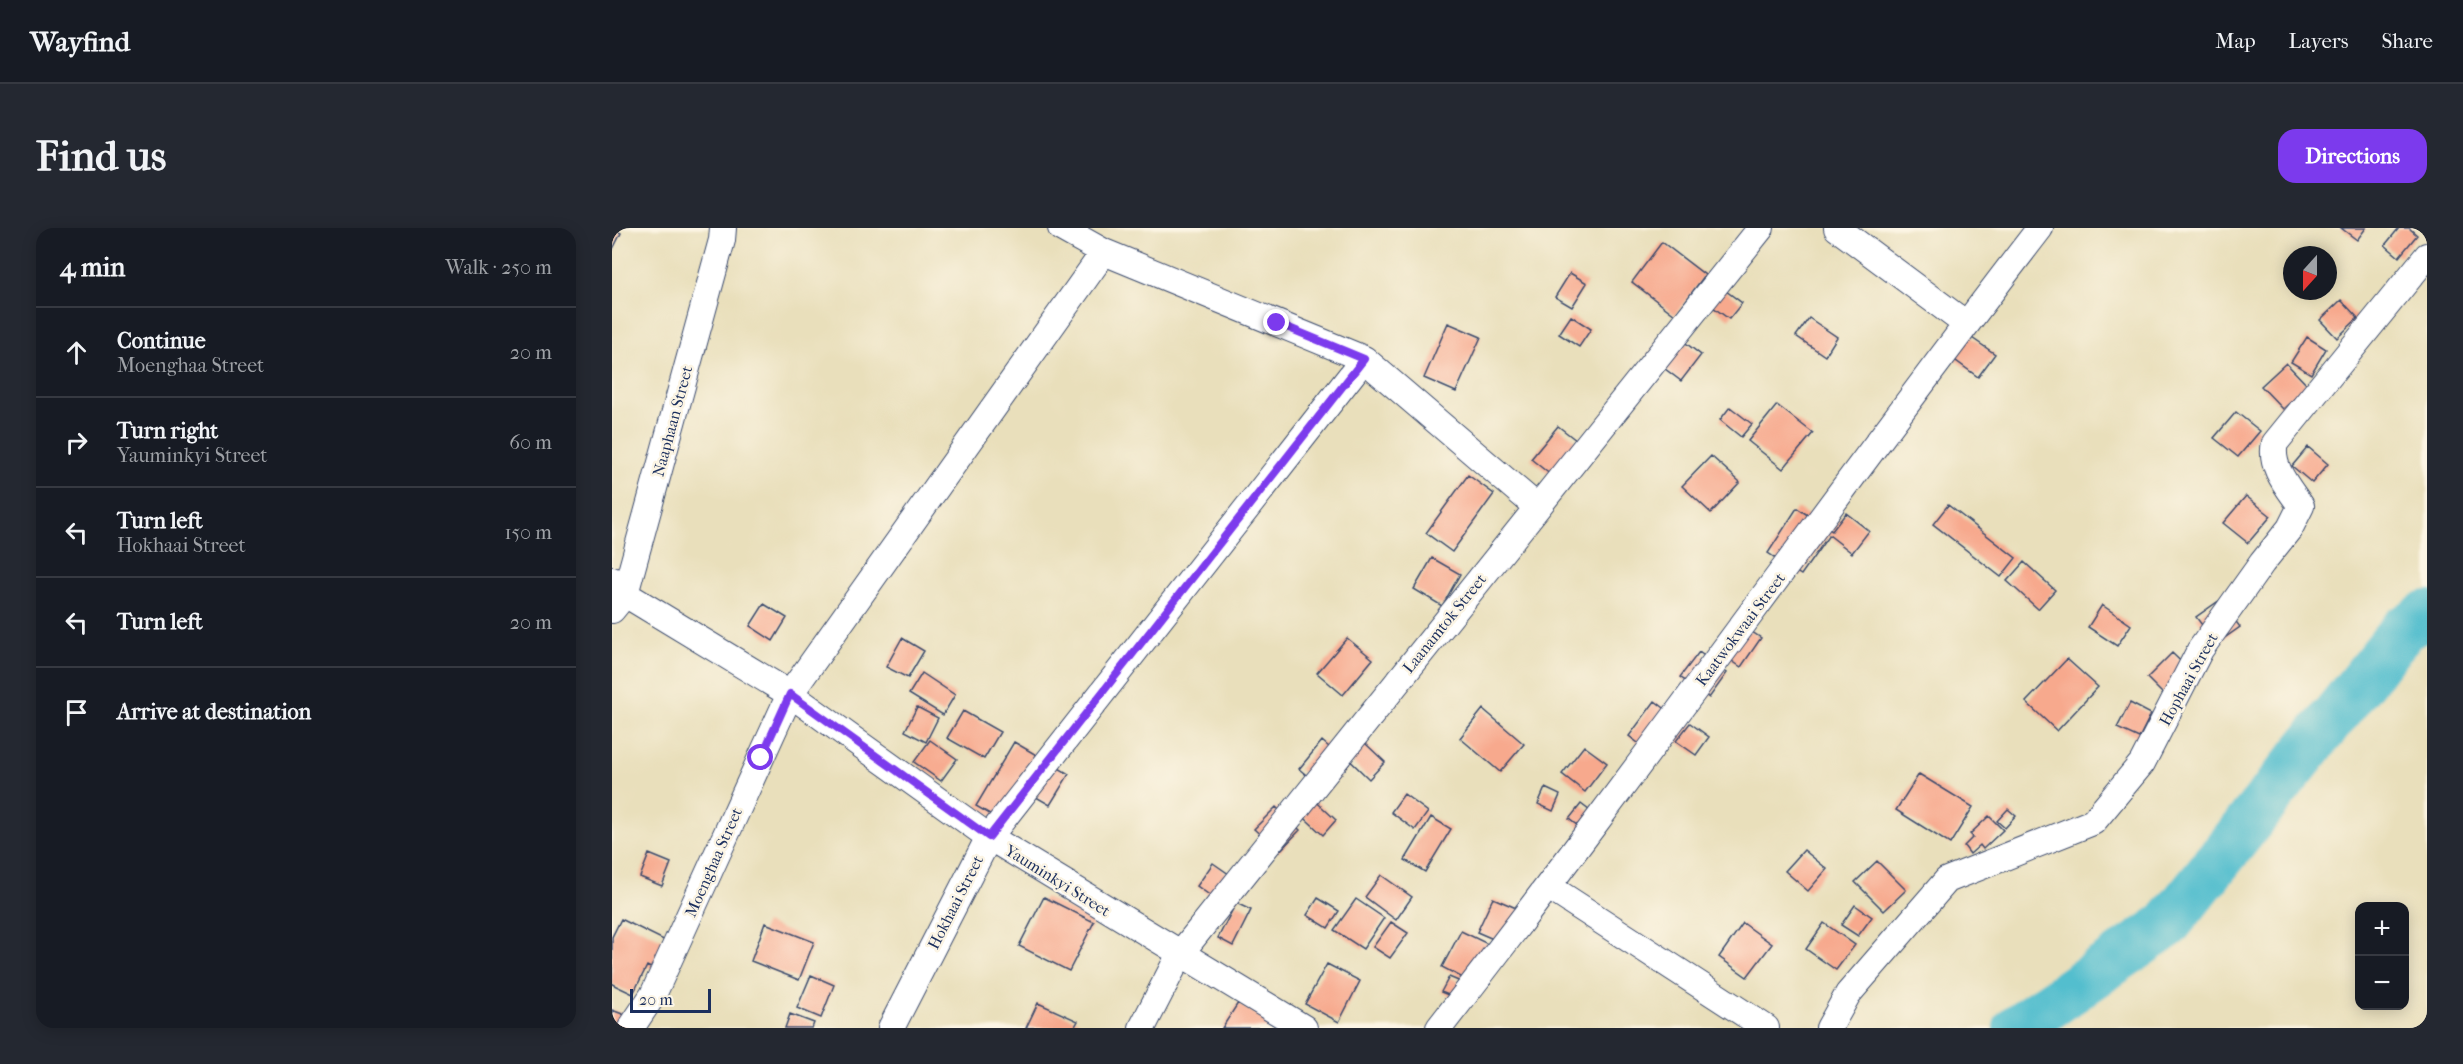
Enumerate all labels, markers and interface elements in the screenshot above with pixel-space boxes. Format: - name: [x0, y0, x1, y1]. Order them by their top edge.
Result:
- text: Wayfind: [30, 25, 130, 58]
- text: Map: [2215, 29, 2256, 53]
- text: Layers: [2289, 29, 2348, 53]
- text: Share: [2381, 29, 2433, 53]
- button: Directions: [2278, 129, 2427, 183]
- text: Find us: [36, 132, 166, 181]
- north arrow: [2283, 246, 2337, 300]
- text: 4 min: [60, 252, 125, 283]
- text: Walk · 250 m: [445, 256, 552, 279]
- route end: [1263, 309, 1289, 335]
- text: Continue: [117, 328, 206, 354]
- icon: ahead: [60, 336, 93, 369]
- text: 20 m: [510, 341, 552, 364]
- text: Moenghaa Street: [117, 354, 264, 377]
- street label: Naaphaan Street: [649, 363, 696, 479]
- text: Turn right: [117, 418, 218, 444]
- icon: right: [60, 426, 93, 459]
- text: 60 m: [509, 431, 552, 454]
- text: Yauminkyi Street: [117, 444, 268, 467]
- text: Turn left: [117, 508, 203, 534]
- icon: left: [60, 516, 93, 549]
- text: 150 m: [504, 521, 552, 544]
- text: Hokhaai Street: [117, 534, 246, 557]
- street label: Kaatwokwaai Street: [1692, 569, 1789, 690]
- street label: Laanamtok Street: [1399, 570, 1490, 677]
- icon: left: [60, 606, 93, 639]
- text: Turn left: [117, 609, 203, 635]
- text: 20 m: [510, 611, 552, 634]
- street label: Hophaai Street: [2155, 629, 2222, 729]
- icon: arrive: [60, 696, 93, 729]
- text: Arrive at destination: [117, 699, 311, 725]
- route start: [747, 744, 773, 770]
- street label: Moenghaa Street: [681, 804, 746, 920]
- street label: Yauminkyi Street: [1001, 840, 1114, 921]
- street label: Hokhaai Street: [924, 852, 987, 952]
- map controls: [2355, 902, 2409, 1010]
- button: +: [2355, 902, 2409, 956]
- button: −: [2355, 956, 2409, 1010]
- scale bar: [630, 986, 711, 1014]
- text: 20 m: [639, 990, 673, 1009]

